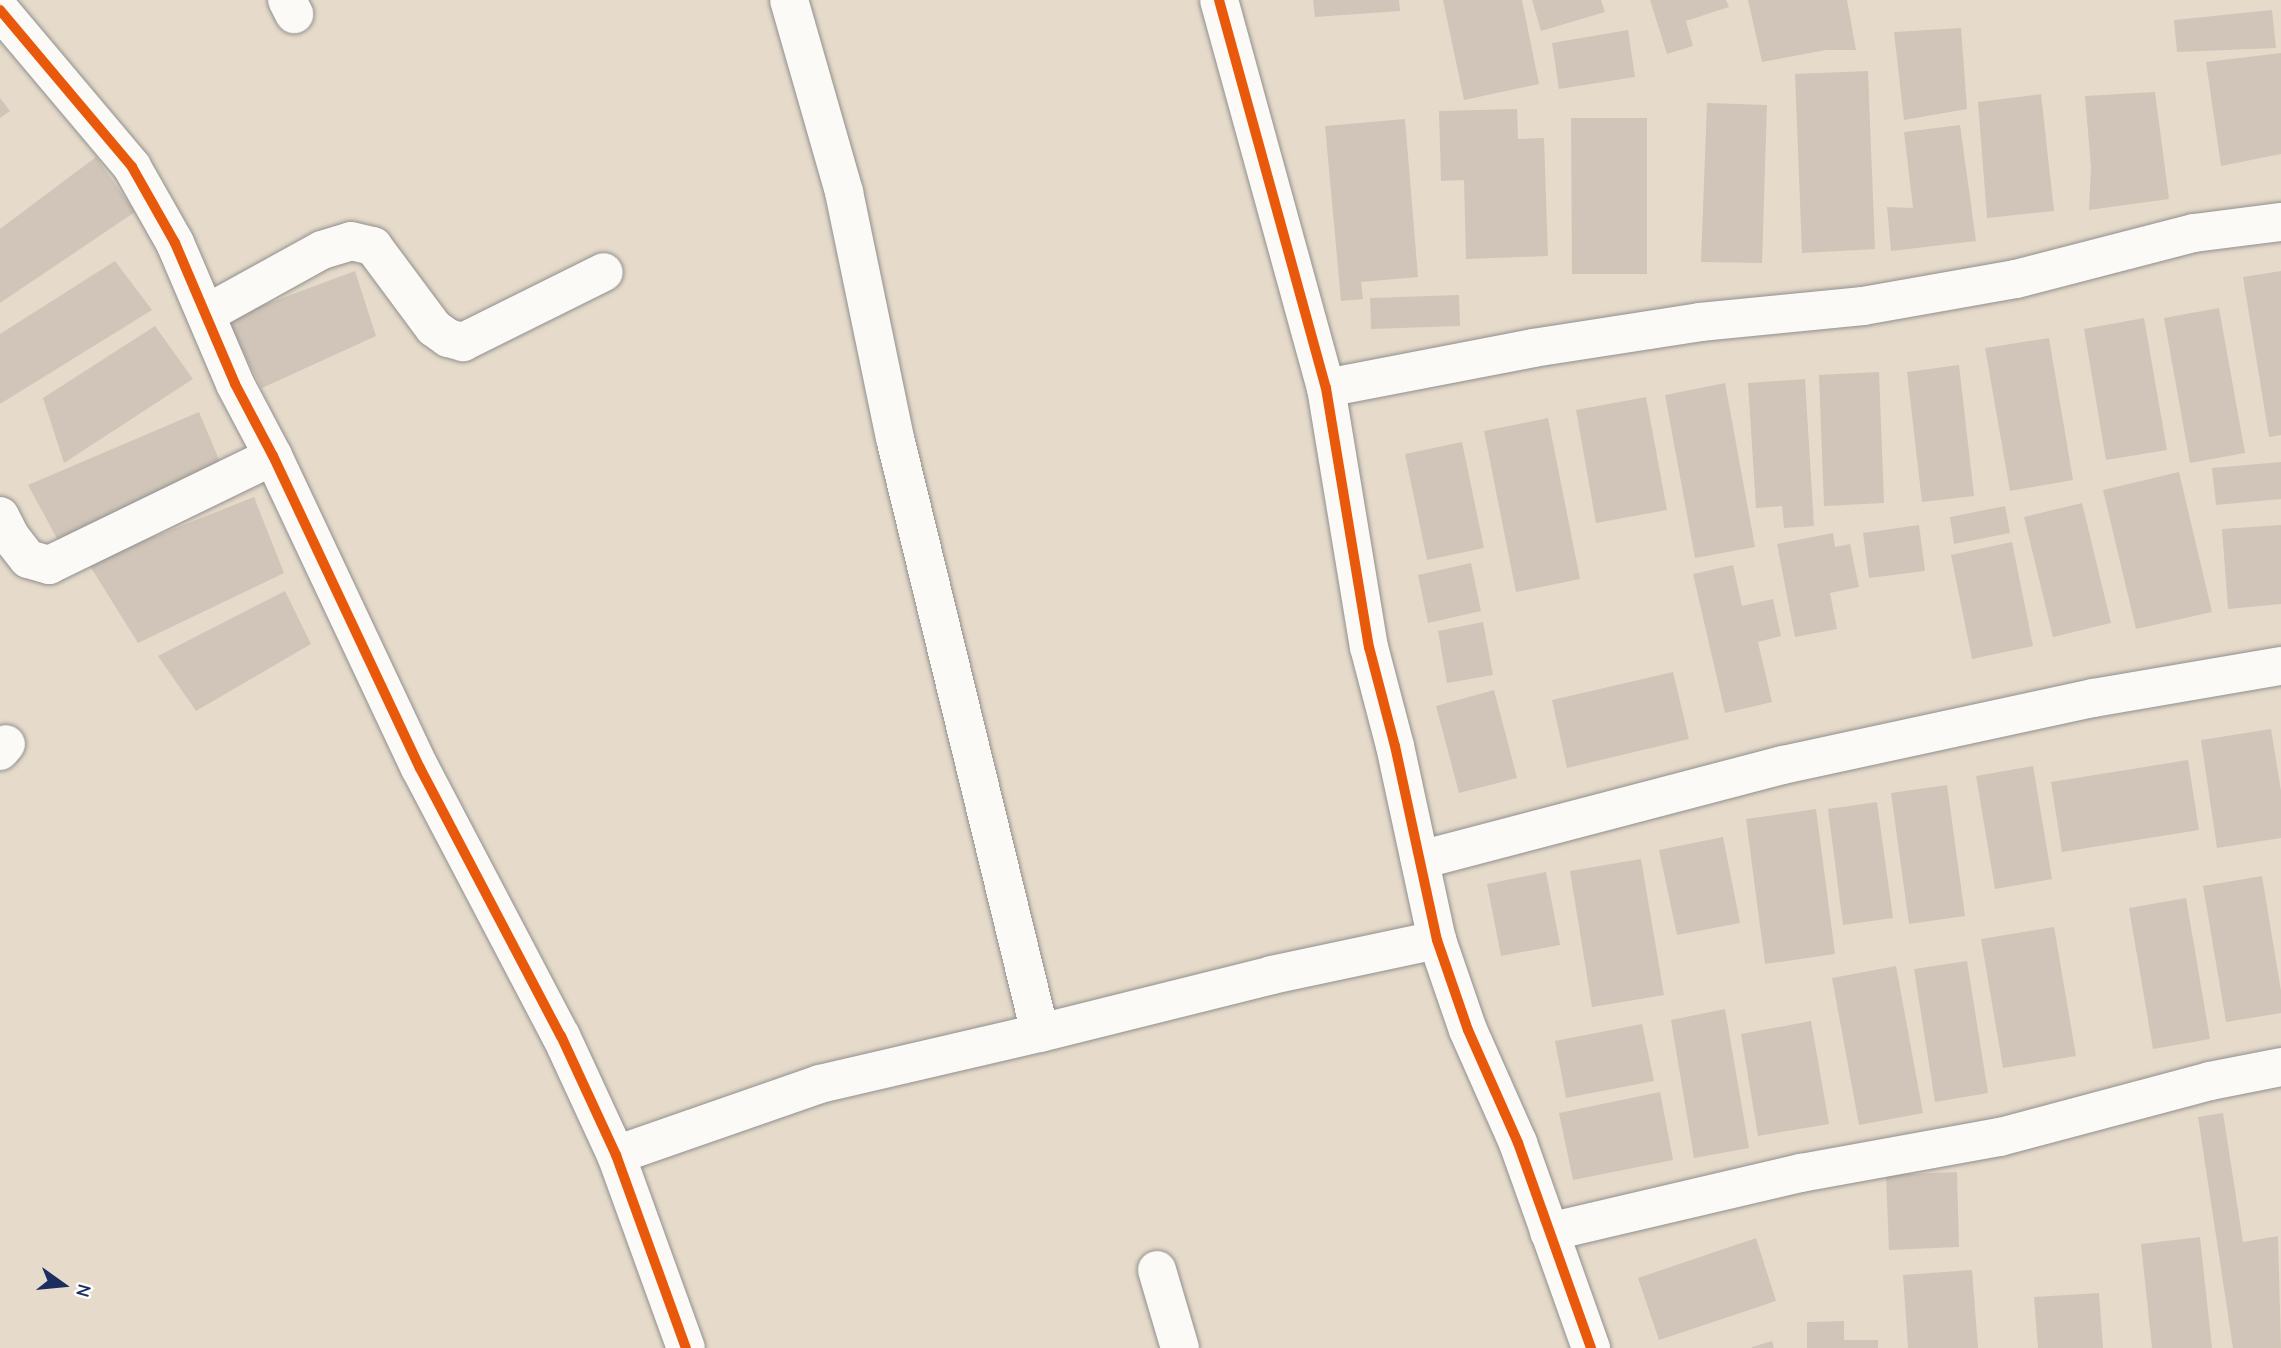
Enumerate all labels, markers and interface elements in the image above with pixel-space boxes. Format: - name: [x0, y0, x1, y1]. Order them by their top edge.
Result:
- north arrow: [28, 1250, 98, 1320]
- text: N: [71, 1282, 96, 1299]

